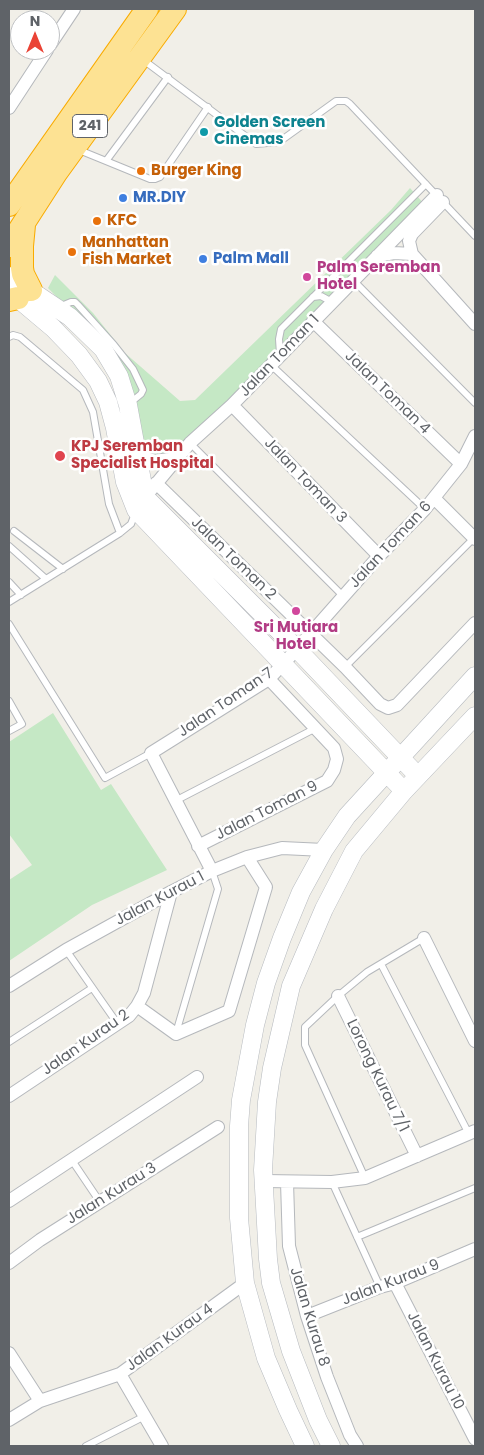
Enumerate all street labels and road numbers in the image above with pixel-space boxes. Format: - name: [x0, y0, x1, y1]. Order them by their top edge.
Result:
- road number: 241: [72, 114, 108, 138]
- street label: Jalan Toman 1: [236, 311, 324, 401]
- street label: Jalan Toman 4: [341, 348, 433, 438]
- street label: Jalan Toman 3: [260, 435, 350, 527]
- street label: Jalan Toman 6: [346, 498, 436, 592]
- street label: Jalan Toman 2: [187, 514, 279, 604]
- street label: Jalan Toman 7: [175, 665, 277, 741]
- street label: Jalan Toman 9: [213, 778, 321, 844]
- street label: Jalan Kurau 1: [112, 868, 208, 930]
- street label: Jalan Kurau 2: [39, 1006, 133, 1080]
- street label: Lorong Kurau 7/1: [342, 1017, 412, 1135]
- street label: Jalan Kurau 3: [64, 1159, 160, 1229]
- street label: Jalan Kurau 9: [340, 1256, 442, 1310]
- street label: Jalan Kurau 8: [285, 1265, 333, 1369]
- street label: Jalan Kurau 4: [123, 1300, 217, 1376]
- street label: Jalan Kurau 10: [403, 1309, 467, 1413]

